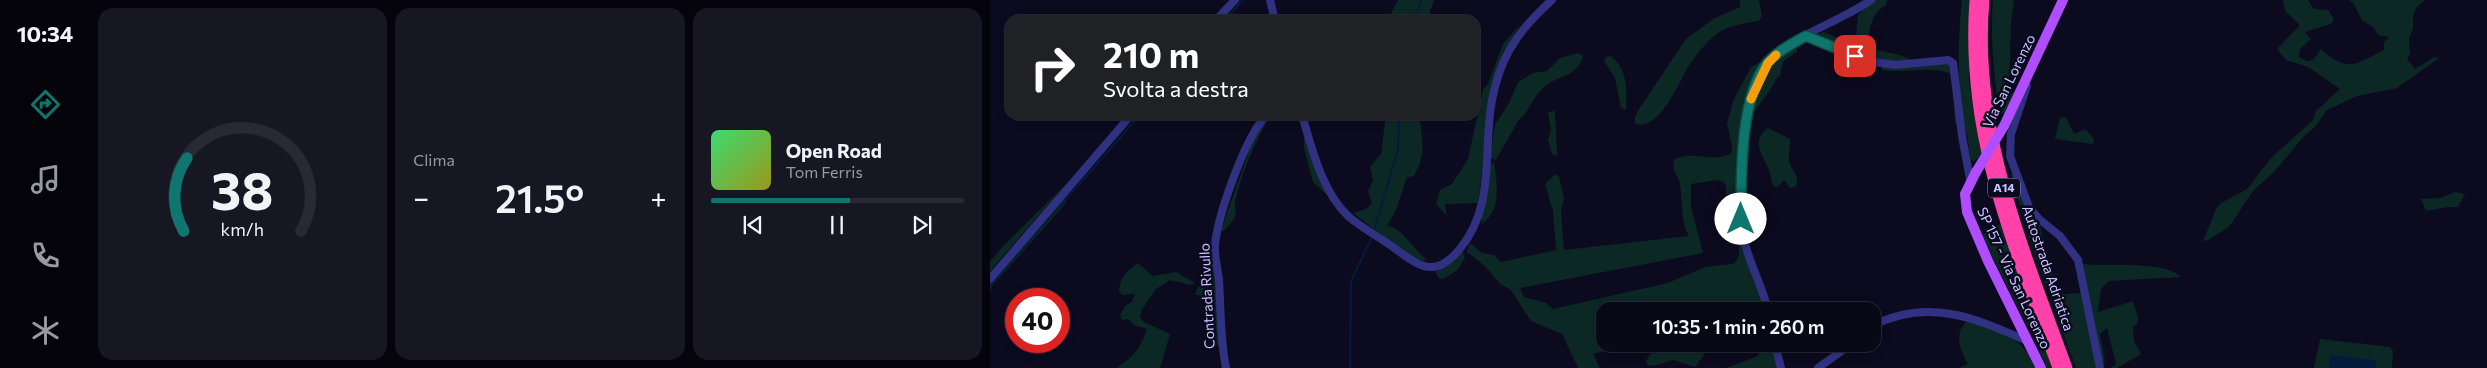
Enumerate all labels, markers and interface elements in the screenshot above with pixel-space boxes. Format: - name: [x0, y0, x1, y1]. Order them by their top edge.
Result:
- text: 10:34: [17, 20, 73, 47]
- street label: Via San Lorenzo: [1979, 31, 2039, 130]
- text: 210 m: [1103, 32, 1199, 75]
- icon: right: [1020, 35, 1085, 100]
- pin: [1834, 35, 1876, 77]
- icon: arrive: [1841, 42, 1869, 70]
- text: Svolta a destra: [1103, 75, 1249, 102]
- icon: directions: [28, 87, 63, 122]
- text: Open Road: [786, 139, 882, 162]
- text: Clima: [413, 150, 455, 169]
- text: 38: [211, 157, 274, 221]
- icon: music: [28, 162, 63, 197]
- text: Tom Ferris: [786, 162, 863, 181]
- text: 21.5°: [495, 174, 584, 221]
- road number: A14: [1988, 178, 2020, 198]
- text: −: [413, 180, 429, 214]
- text: +: [650, 180, 667, 214]
- position arrow: [1714, 192, 1766, 244]
- street label: Autostrada Adriatica: [2019, 203, 2078, 333]
- street label: SP 157 - Via San Lorenzo: [1974, 204, 2055, 351]
- icon: previous: [739, 211, 767, 239]
- icon: pause: [823, 211, 851, 239]
- icon: next: [908, 211, 936, 239]
- text: km/h: [221, 218, 264, 240]
- icon: phone: [28, 238, 63, 273]
- street label: Contrada Rivullo: [1195, 243, 1218, 349]
- speed limit sign: 40: [1005, 288, 1070, 353]
- icon: climate: [28, 313, 63, 348]
- text: 10:35 · 1 min · 260 m: [1653, 315, 1824, 338]

